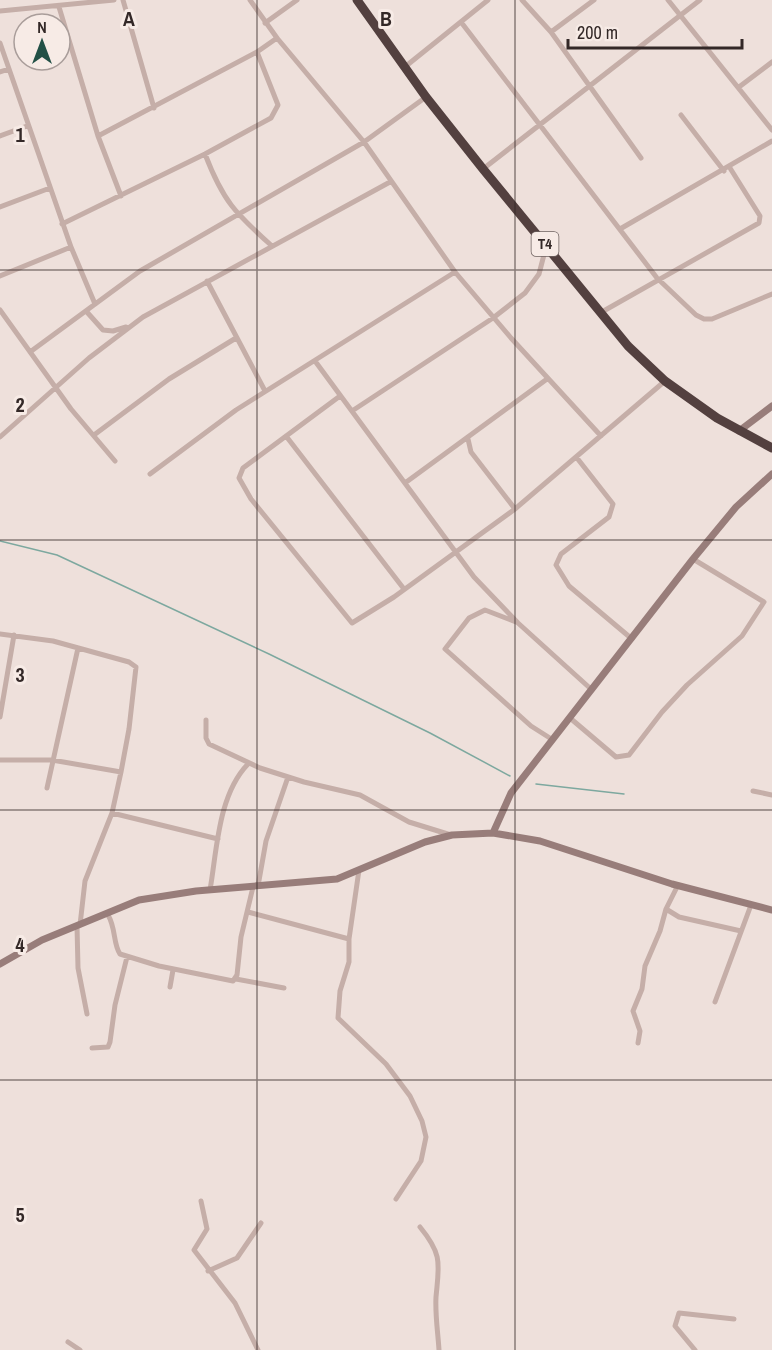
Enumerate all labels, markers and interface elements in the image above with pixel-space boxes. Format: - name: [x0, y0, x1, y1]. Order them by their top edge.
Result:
- text: A: [123, 5, 135, 32]
- text: B: [380, 5, 392, 32]
- north arrow: [12, 12, 72, 72]
- scale bar: [568, 12, 742, 50]
- text: N: [37, 16, 47, 38]
- text: 200 m: [577, 20, 618, 45]
- text: 1: [15, 121, 25, 148]
- road number: T4: [532, 232, 558, 256]
- text: 2: [15, 391, 25, 418]
- text: 3: [15, 661, 25, 688]
- text: 4: [15, 931, 25, 958]
- text: 5: [15, 1201, 25, 1228]

